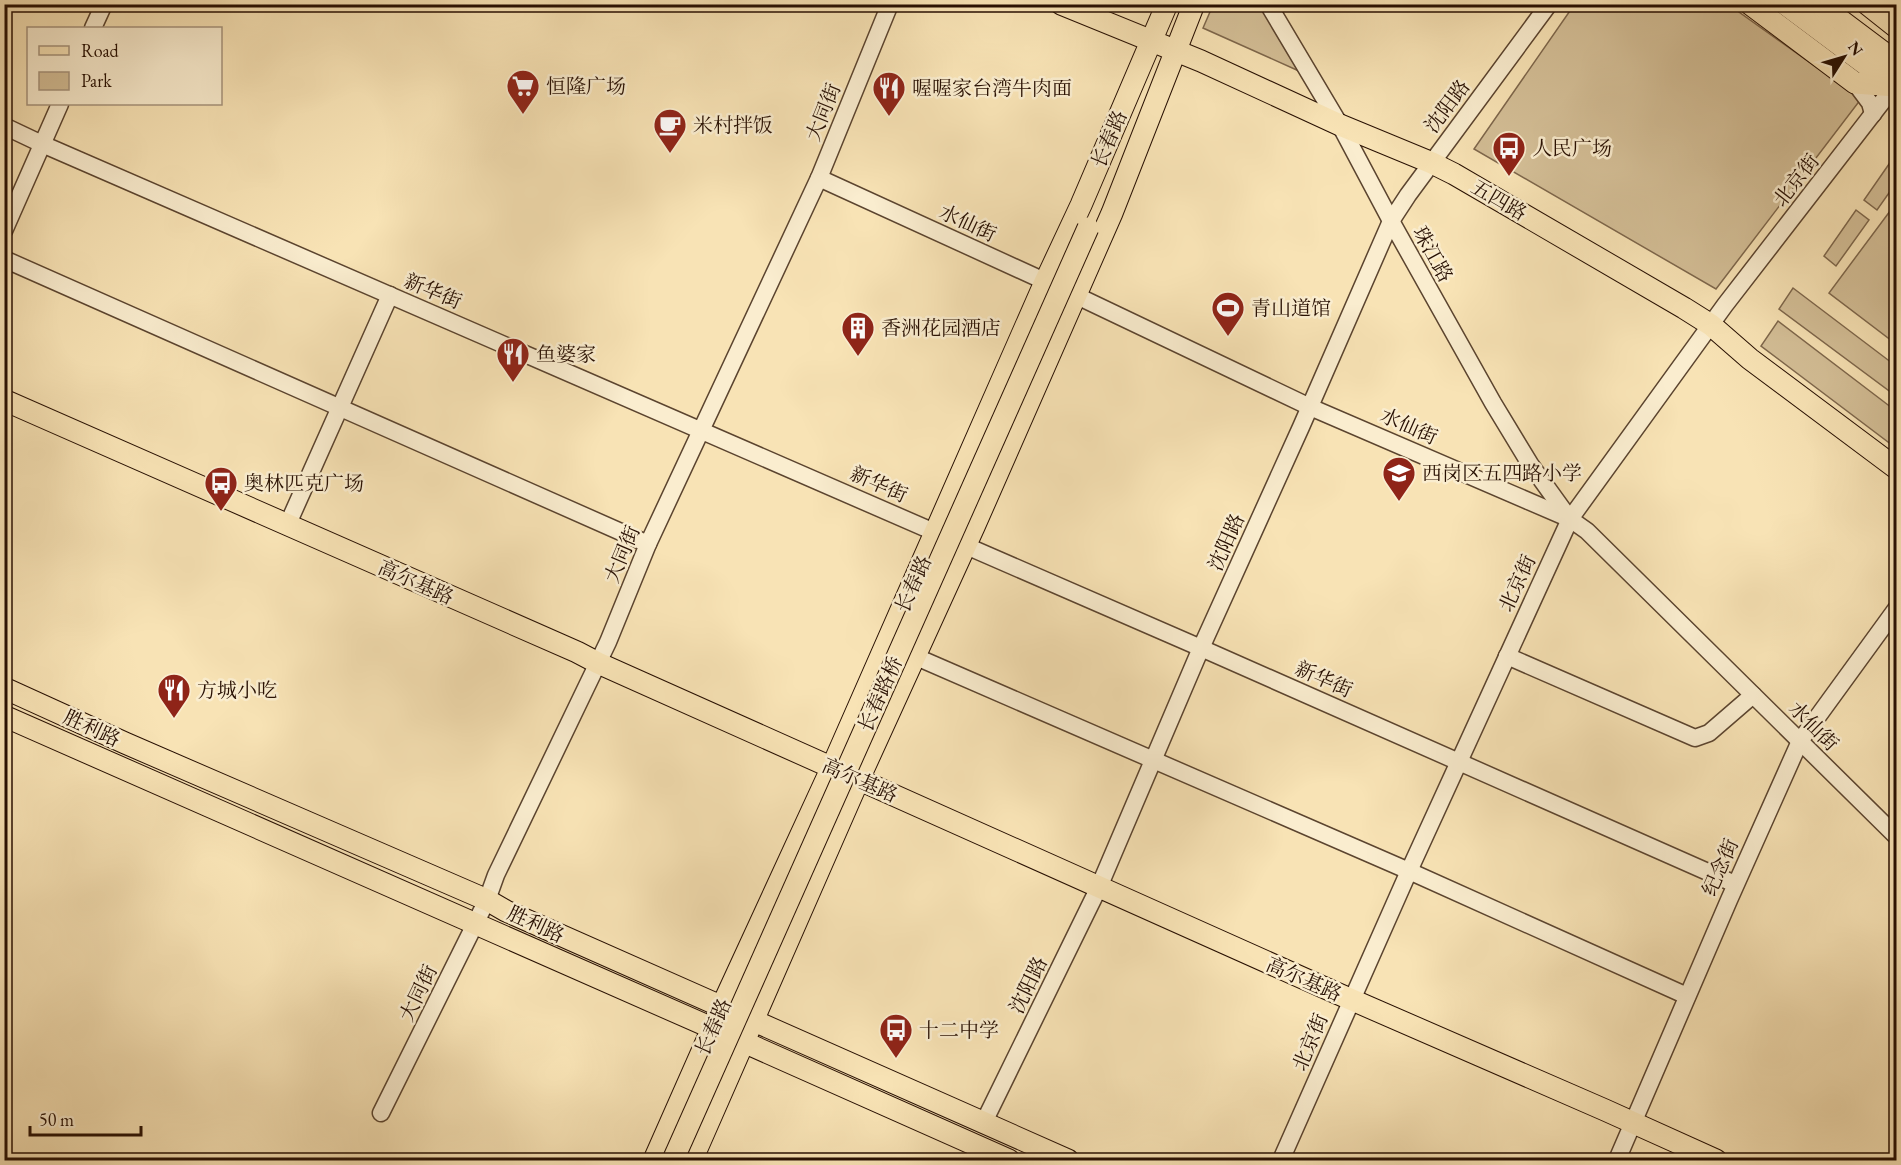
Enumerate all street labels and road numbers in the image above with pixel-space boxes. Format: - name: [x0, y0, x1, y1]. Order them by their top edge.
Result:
- street label: 沈阳路: [1419, 74, 1475, 138]
- street label: 大同街: [800, 79, 846, 145]
- street label: 长春路: [1085, 106, 1133, 172]
- street label: 北京街: [1767, 148, 1825, 212]
- street label: 五四路: [1467, 174, 1531, 226]
- street label: 水仙街: [935, 199, 1001, 247]
- street label: 珠江路: [1407, 221, 1459, 287]
- street label: 新华街: [400, 267, 466, 315]
- street label: 水仙街: [1376, 402, 1442, 450]
- street label: 新华街: [846, 460, 912, 508]
- street label: 沈阳路: [1202, 509, 1250, 575]
- street label: 大同街: [598, 521, 646, 587]
- street label: 北京街: [1493, 550, 1541, 616]
- street label: 长春路: [889, 551, 937, 617]
- street label: 高尔基路: [374, 554, 458, 610]
- street label: 长春路桥: [852, 652, 908, 736]
- street label: 新华街: [1291, 655, 1357, 703]
- street label: 水仙街: [1784, 696, 1844, 756]
- street label: 胜利路: [59, 704, 125, 752]
- street label: 高尔基路: [818, 752, 902, 808]
- street label: 纪念街: [1696, 834, 1744, 900]
- street label: 胜利路: [503, 900, 569, 948]
- street label: 高尔基路: [1262, 951, 1346, 1007]
- street label: 沈阳路: [1003, 952, 1053, 1018]
- street label: 大同街: [393, 960, 443, 1026]
- street label: 长春路: [689, 994, 737, 1060]
- street label: 北京街: [1286, 1009, 1334, 1075]

